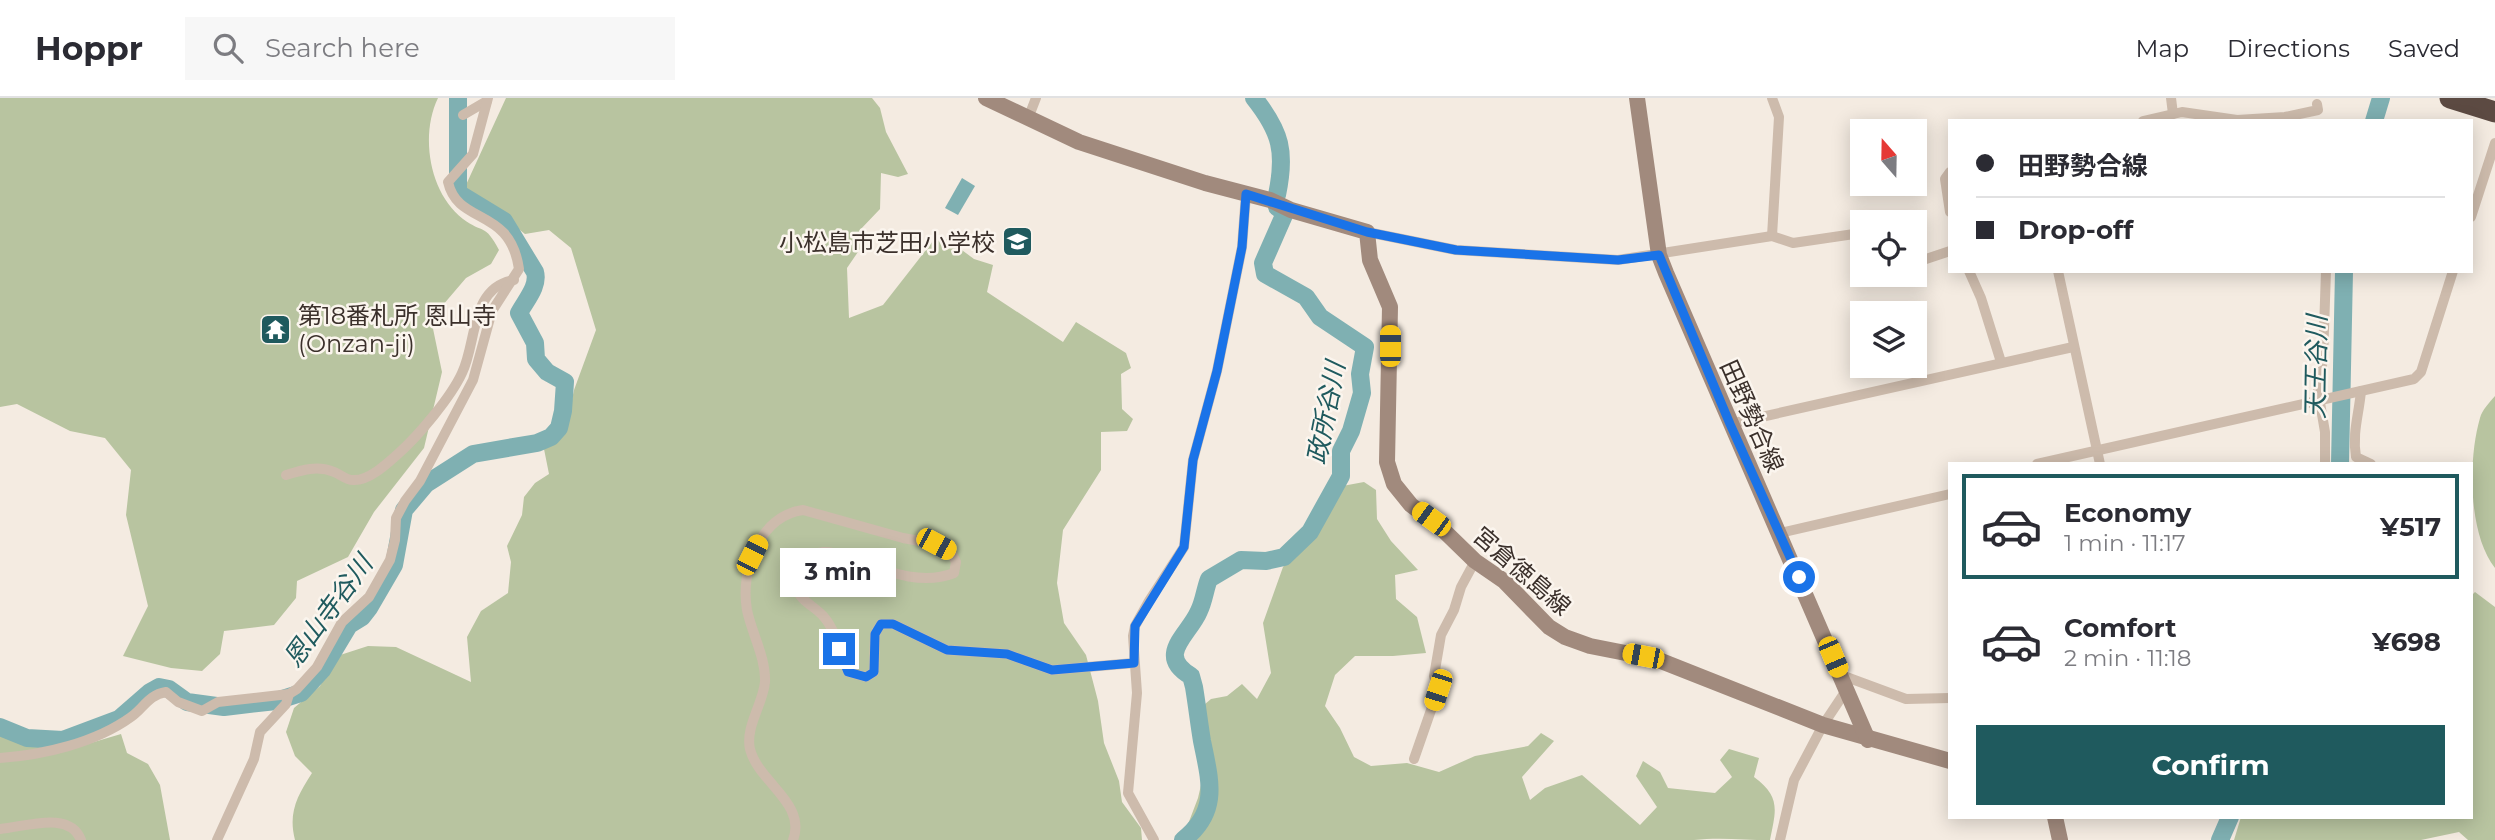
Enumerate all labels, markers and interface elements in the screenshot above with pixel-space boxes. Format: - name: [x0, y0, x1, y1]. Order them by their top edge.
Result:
- search box: [185, 17, 675, 80]
- text: Hoppr: [35, 28, 143, 68]
- icon: search: [209, 29, 247, 67]
- text: Search here: [265, 32, 420, 64]
- text: Map: [2136, 34, 2189, 63]
- text: Directions: [2227, 34, 2350, 63]
- text: Saved: [2388, 34, 2460, 63]
- north arrow: [1850, 119, 1927, 196]
- map controls: [1850, 119, 1927, 378]
- text: 田野勢合線: [2018, 150, 2148, 182]
- button: locate: [1850, 210, 1927, 287]
- text: Drop-off: [2018, 214, 2133, 246]
- school or university icon: 小松島市芝田小学校: [1001, 225, 1035, 259]
- place label: 小松島市芝田小学校: [779, 228, 995, 257]
- place label: 第18番札所 恩山寺 (Onzan-ji): [298, 301, 496, 358]
- button: layers: [1850, 301, 1927, 378]
- temple icon: 第18番札所 恩山寺 (Onzan-ji): [258, 312, 292, 346]
- water label: 天王谷川: [2299, 312, 2333, 419]
- car: [1380, 325, 1401, 367]
- street label: 田野勢合線: [1714, 355, 1790, 477]
- water label: 政所谷川: [1300, 356, 1352, 467]
- icon: car: [1980, 495, 2043, 558]
- text: Economy: [2064, 497, 2191, 529]
- car: [1408, 498, 1455, 540]
- text: ¥517: [2380, 511, 2441, 543]
- street label: 宮倉徳島線: [1467, 521, 1577, 621]
- car: [913, 525, 960, 563]
- text: 1 min · 11:17: [2064, 529, 2186, 557]
- car: [734, 532, 771, 578]
- water label: 恩山寺谷川: [277, 547, 381, 673]
- callout: 3 min: [781, 547, 897, 596]
- text: 3 min: [804, 558, 872, 586]
- route start: [1783, 561, 1815, 593]
- icon: car: [1980, 610, 2043, 673]
- text: Comfort: [2064, 612, 2176, 644]
- text: ¥698: [2372, 626, 2441, 658]
- route end: [823, 633, 855, 665]
- car: [1816, 634, 1851, 680]
- car: [1621, 642, 1666, 670]
- text: 2 min · 11:18: [2064, 644, 2192, 672]
- car: [1422, 667, 1455, 713]
- button: Confirm: [1976, 725, 2445, 805]

